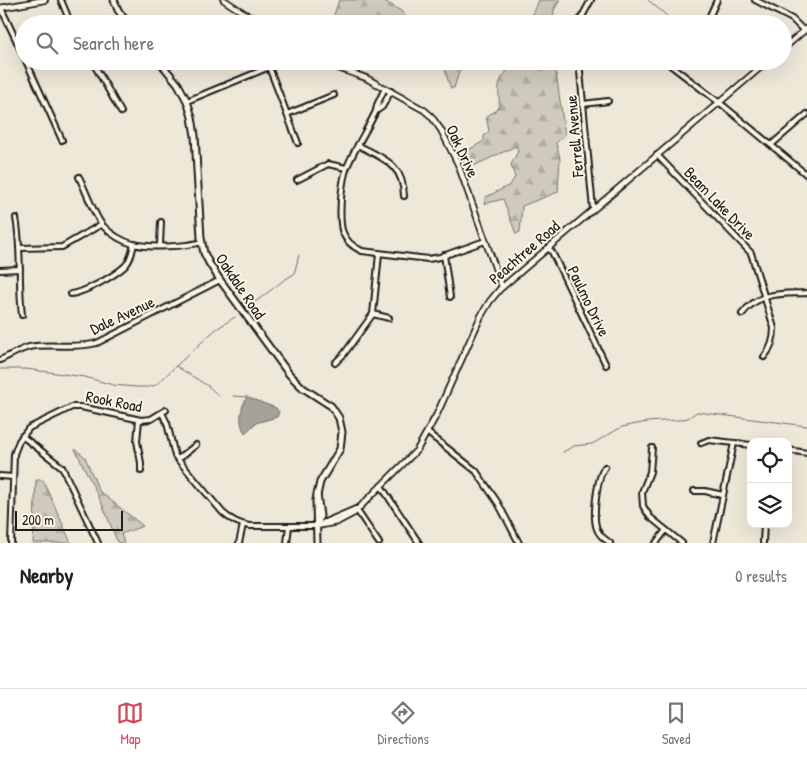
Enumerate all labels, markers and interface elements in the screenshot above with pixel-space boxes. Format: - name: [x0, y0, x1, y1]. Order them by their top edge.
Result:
- search box: [15, 15, 792, 70]
- icon: search: [33, 29, 61, 57]
- text: Search here: [73, 30, 154, 56]
- street label: Ferrell Avenue: [559, 93, 589, 179]
- street label: Oak Drive: [441, 121, 485, 181]
- street label: Beam Lake Drive: [679, 161, 761, 245]
- street label: Peachtree Road: [484, 215, 564, 289]
- street label: Oakdale Road: [211, 249, 271, 323]
- street label: Paulmo Drive: [563, 262, 616, 340]
- street label: Dale Avenue: [86, 290, 158, 340]
- street label: Rook Road: [84, 385, 144, 417]
- map controls: [747, 438, 792, 528]
- button: locate: [747, 438, 792, 483]
- button: layers: [747, 483, 792, 528]
- scale bar: [15, 508, 122, 531]
- text: 200 m: [22, 510, 54, 529]
- text: Nearby: [20, 561, 73, 590]
- text: 0 results: [735, 565, 787, 587]
- tab: Map: [116, 699, 144, 748]
- tab: Directions: [377, 699, 429, 748]
- tab: Saved: [662, 699, 691, 748]

